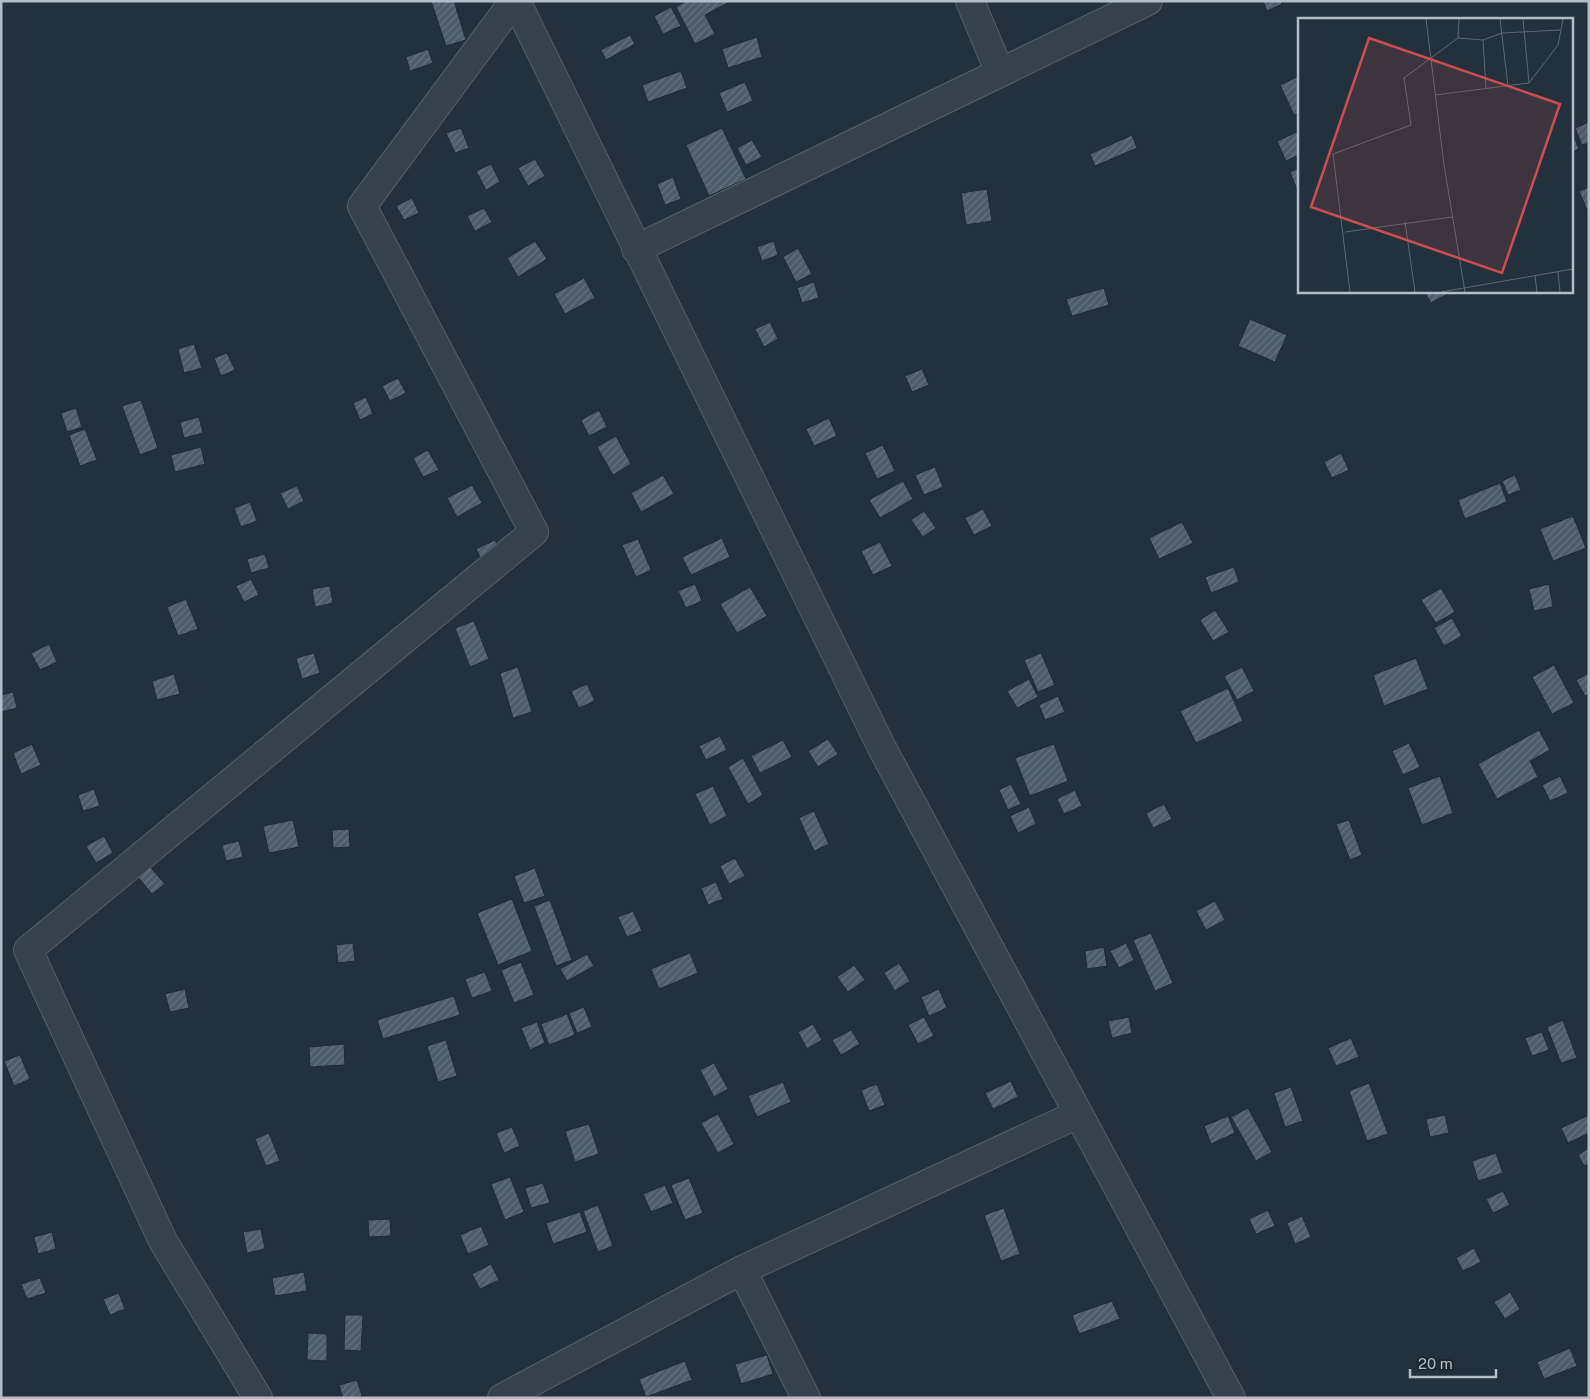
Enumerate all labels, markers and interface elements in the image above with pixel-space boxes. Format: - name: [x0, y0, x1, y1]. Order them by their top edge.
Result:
- inset map: [1298, 18, 1572, 292]
- scale bar: [1410, 1346, 1496, 1378]
- text: 20 m: [1418, 1355, 1453, 1372]

